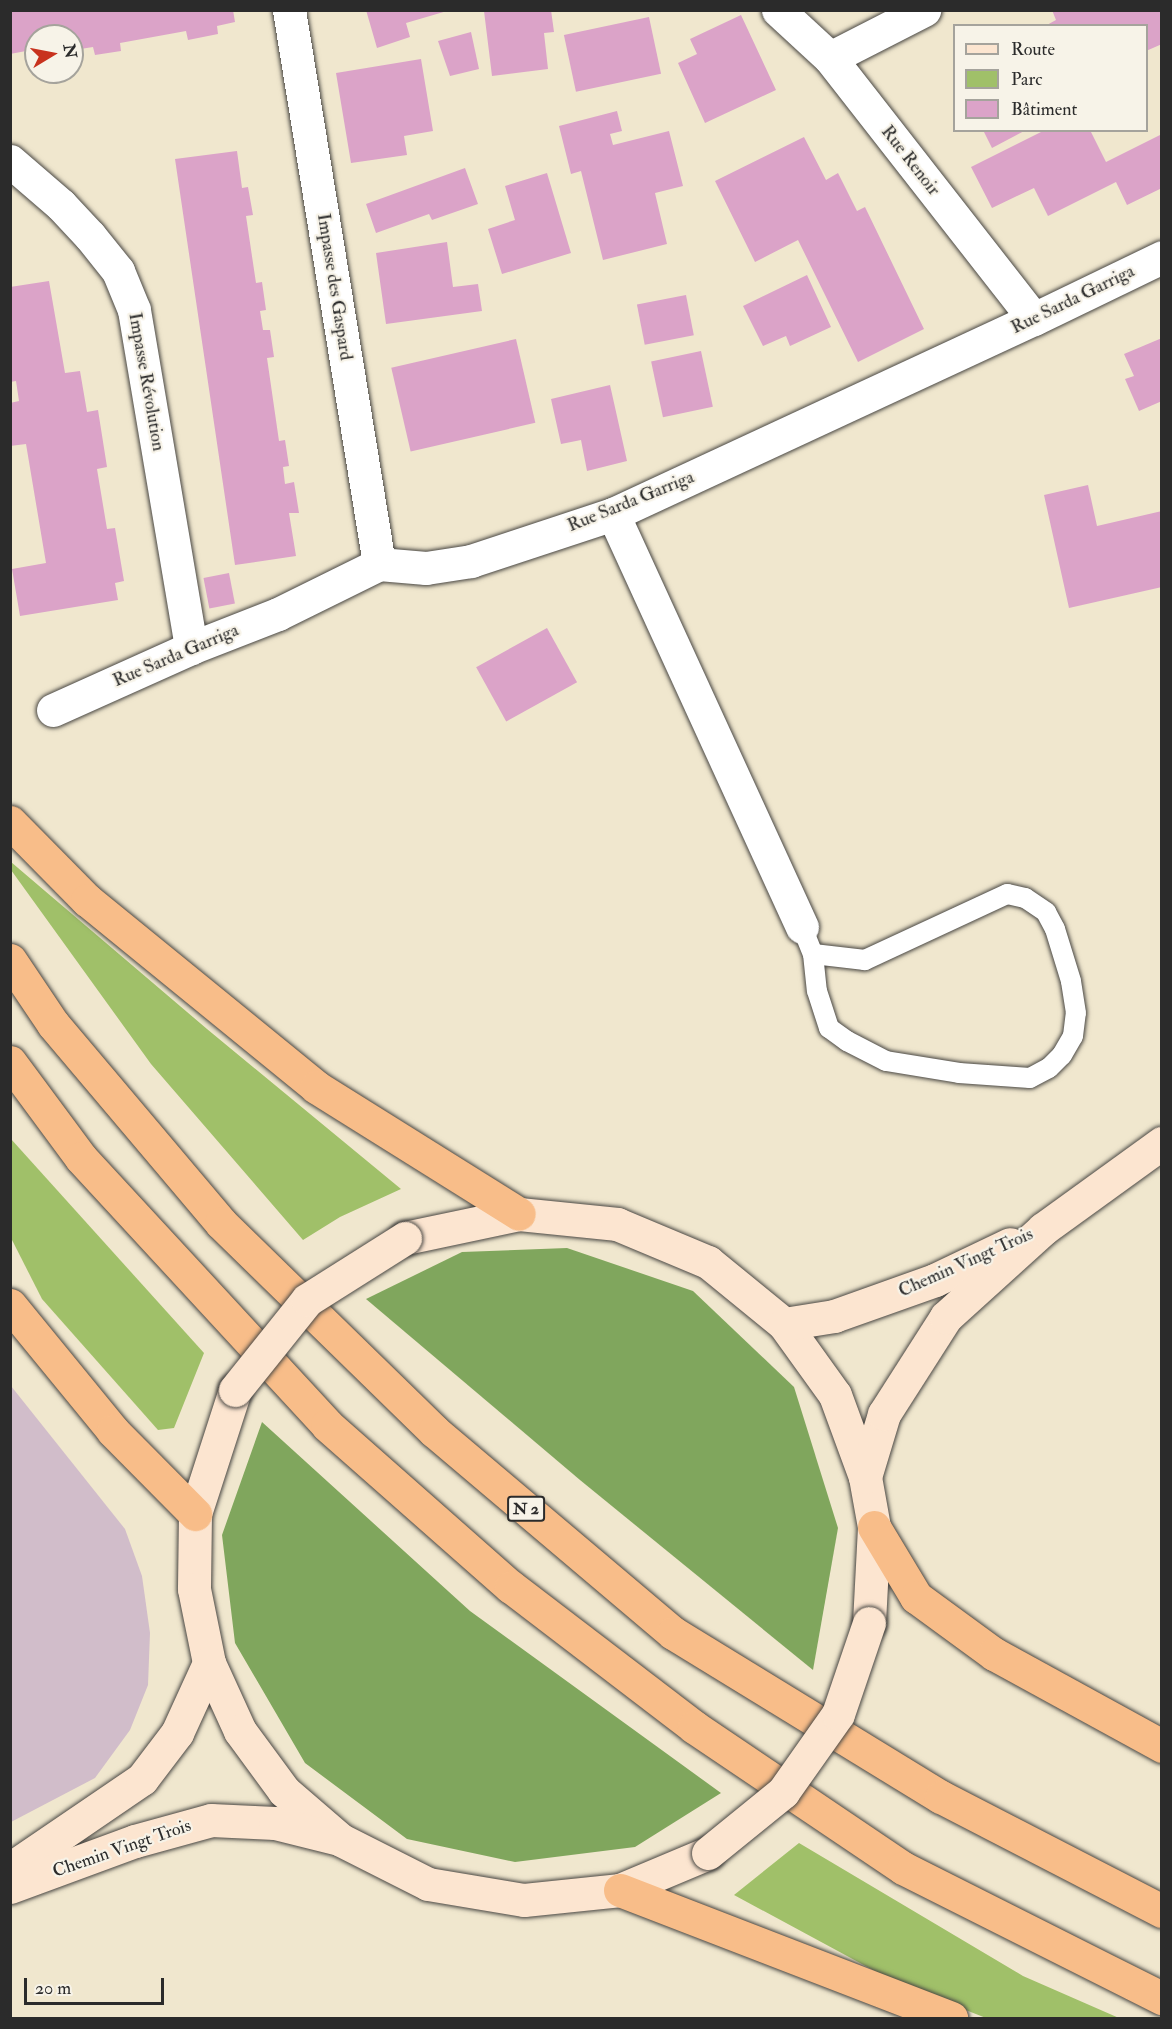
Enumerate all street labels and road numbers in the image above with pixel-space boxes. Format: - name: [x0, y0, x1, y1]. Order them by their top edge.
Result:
- street label: Rue Renoir: [876, 122, 944, 200]
- street label: Impasse des Gaspard: [312, 212, 356, 362]
- street label: Rue Sarda Garriga: [1008, 261, 1138, 339]
- street label: Impasse Révolution: [123, 311, 169, 453]
- street label: Rue Sarda Garriga: [565, 467, 697, 537]
- street label: Rue Sarda Garriga: [110, 620, 242, 692]
- street label: Chemin Vingt Trois: [895, 1224, 1037, 1302]
- road number: N 2: [506, 1496, 546, 1522]
- street label: Chemin Vingt Trois: [50, 1815, 194, 1883]

